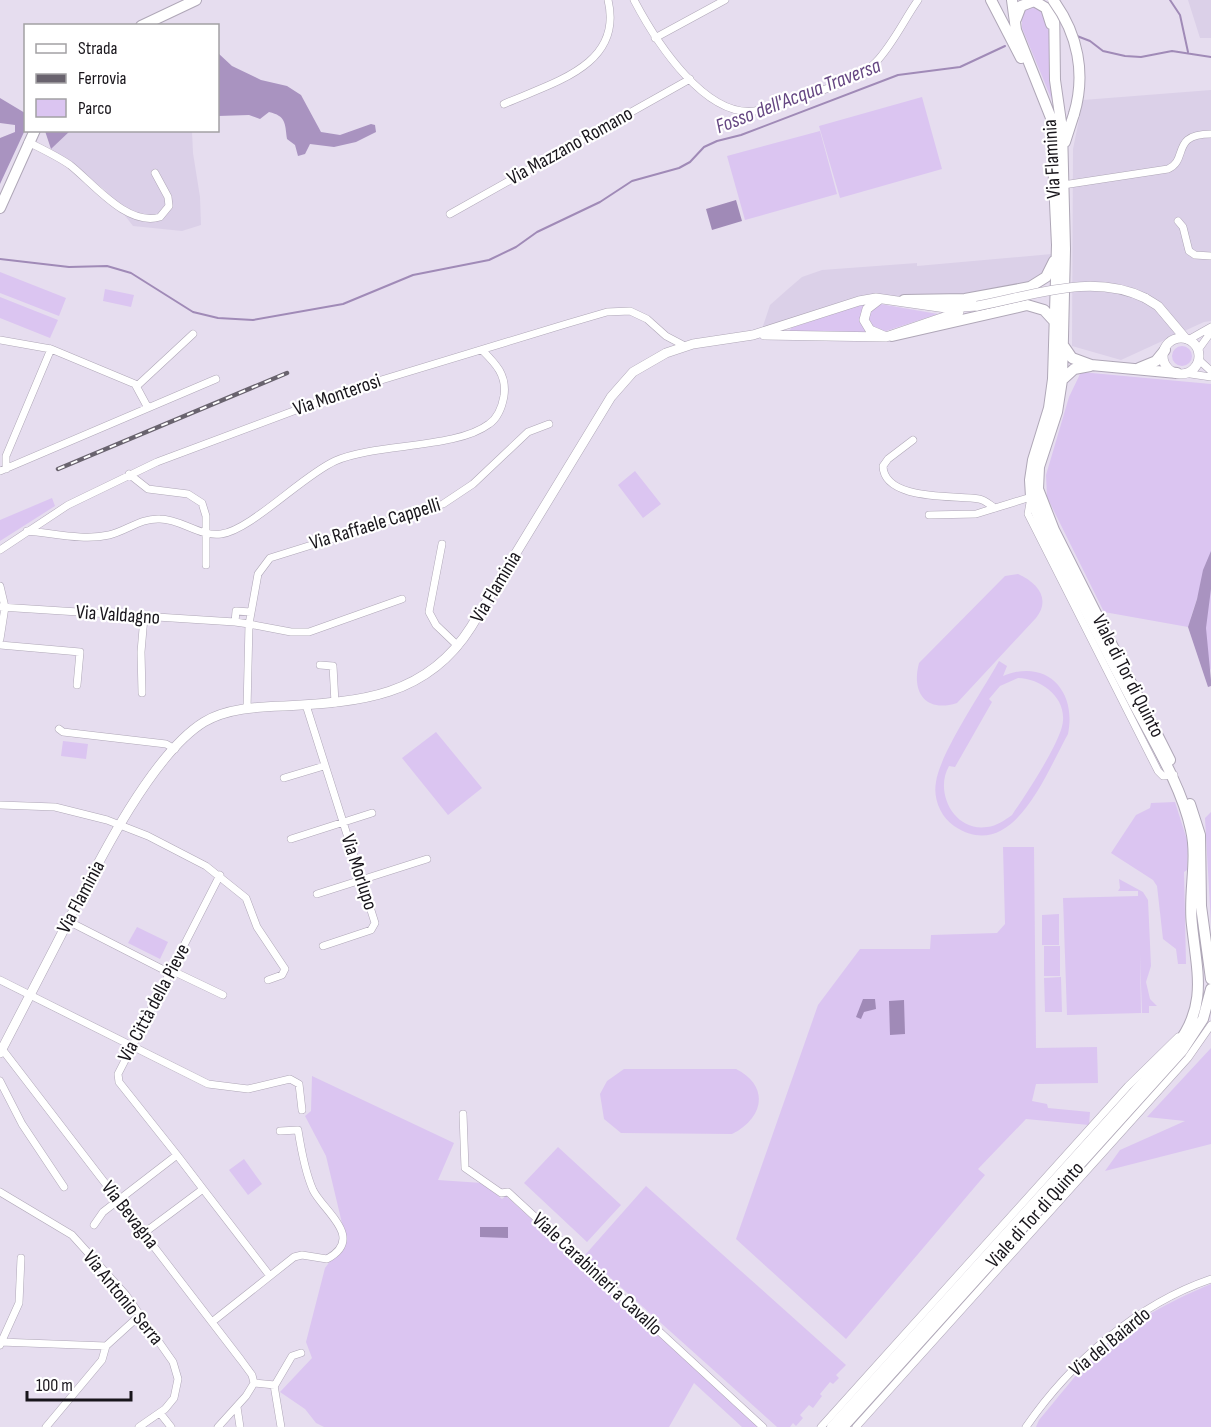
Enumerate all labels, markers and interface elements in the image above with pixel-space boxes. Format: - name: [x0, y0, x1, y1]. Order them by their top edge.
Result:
- legend: [24, 24, 219, 132]
- text: Strada: [78, 38, 118, 59]
- water label: Fosso dell'Acqua Traversa: [712, 53, 885, 139]
- text: Ferrovia: [78, 68, 126, 89]
- text: Parco: [78, 98, 112, 119]
- street label: Via Mazzano Romano: [503, 102, 637, 190]
- street label: Via Flaminia: [1038, 119, 1066, 199]
- street label: Via Monterosi: [290, 369, 384, 421]
- street label: Via Raffaele Cappelli: [307, 493, 443, 555]
- street label: Via Flaminia: [465, 547, 527, 627]
- street label: Via Valdagno: [75, 600, 161, 630]
- street label: Viale di Tor di Quinto: [1087, 611, 1169, 741]
- street label: Via Morlupo: [336, 831, 382, 913]
- street label: Via Flaminia: [52, 856, 110, 938]
- street label: Via Città della Pieve: [113, 940, 195, 1066]
- street label: Viale di Tor di Quinto: [981, 1157, 1089, 1273]
- street label: Via Bevagna: [96, 1176, 164, 1254]
- street label: Viale Carabinieri a Cavallo: [527, 1208, 667, 1340]
- street label: Via Antonio Serra: [78, 1246, 168, 1350]
- street label: Via del Baiardo: [1065, 1302, 1155, 1382]
- scale bar: [27, 1364, 130, 1402]
- text: 100 m: [36, 1375, 73, 1396]

